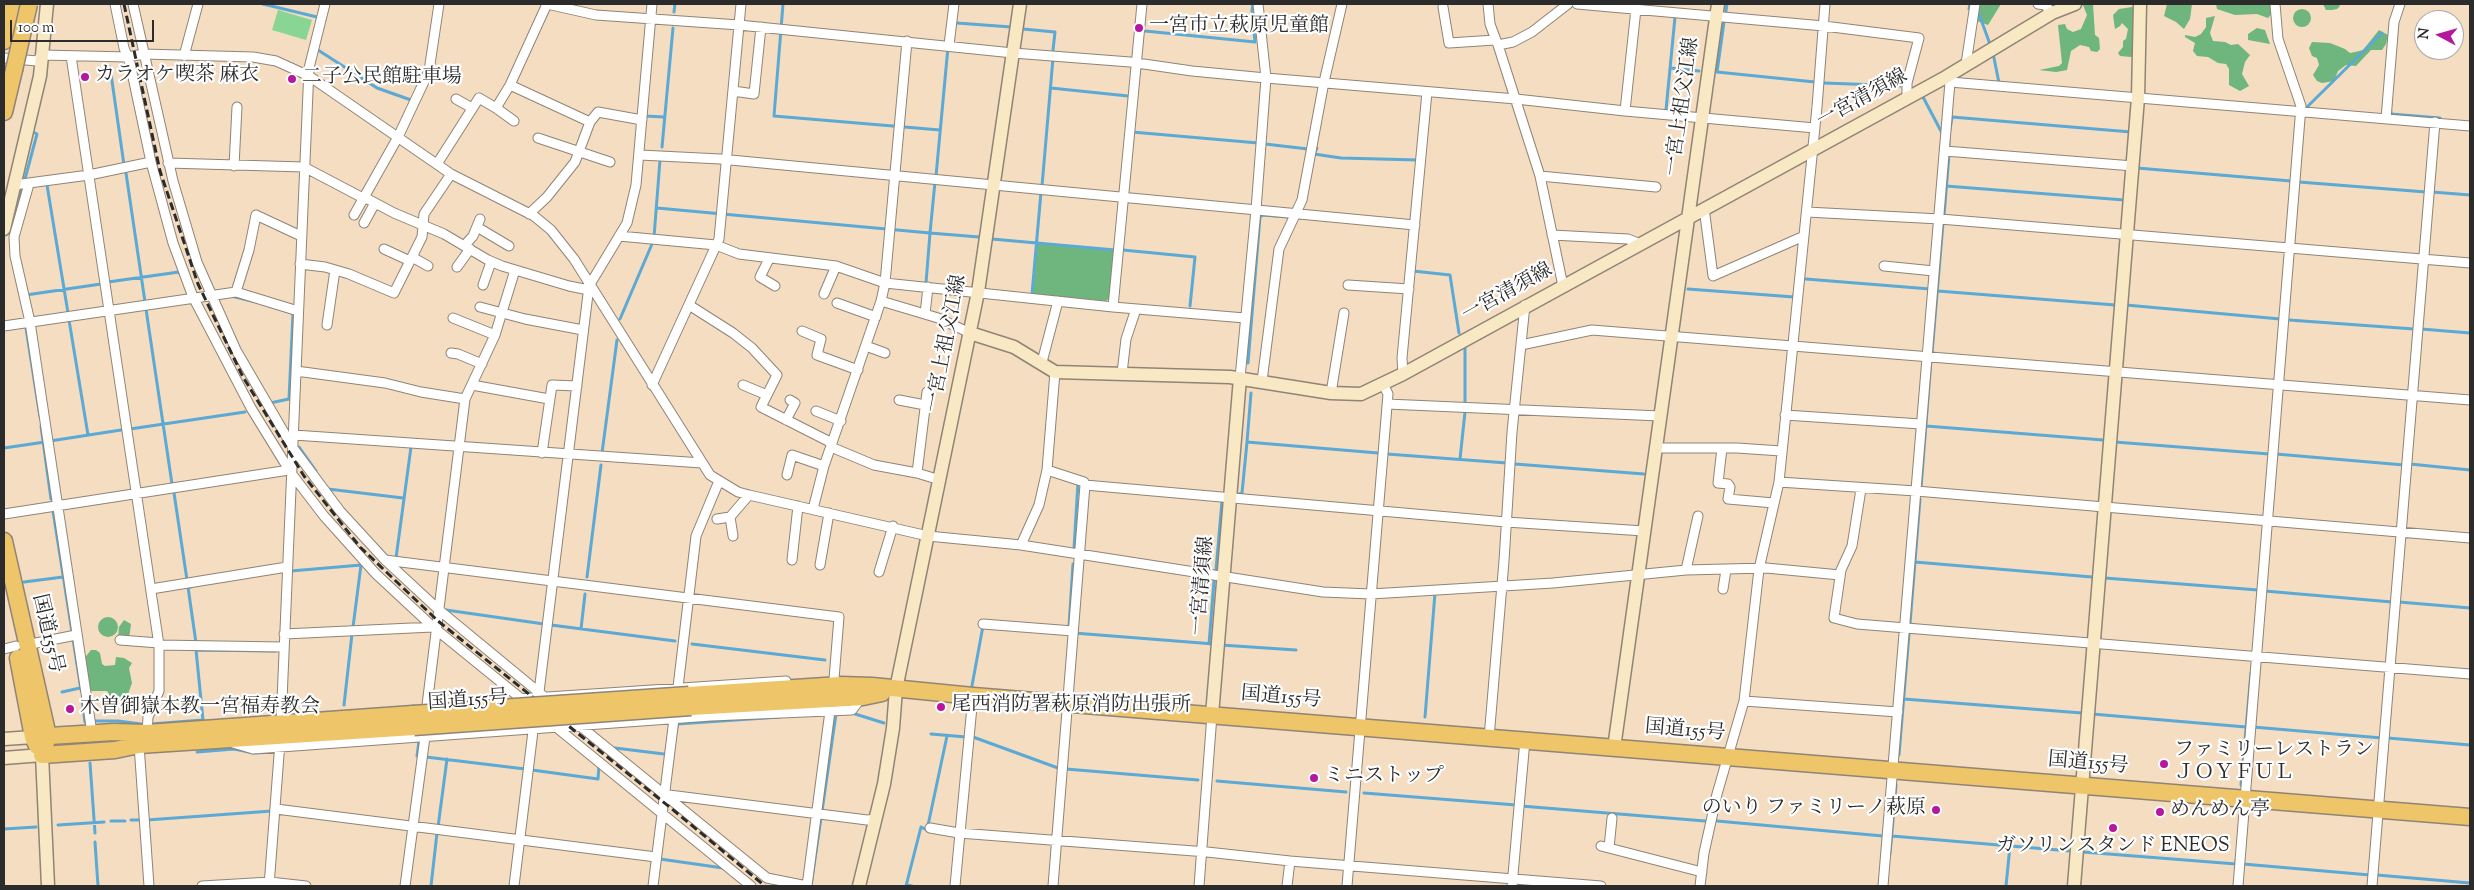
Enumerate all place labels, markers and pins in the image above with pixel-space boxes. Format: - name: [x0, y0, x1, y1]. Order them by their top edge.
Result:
- place label: 一宮市立萩原児童館: [1149, 16, 1329, 40]
- marker: 一宮市立萩原児童館: [1133, 22, 1145, 34]
- place label: カラオケ喫茶 麻衣: [95, 65, 259, 89]
- place label: 二子公民館駐車場: [302, 67, 462, 91]
- marker: カラオケ喫茶 麻衣: [79, 71, 91, 83]
- marker: 二子公民館駐車場: [286, 73, 298, 85]
- place label: 尾西消防署萩原消防出張所: [951, 695, 1191, 719]
- place label: 木曽御嶽本教一宮福寿教会: [80, 697, 320, 721]
- marker: 尾西消防署萩原消防出張所: [935, 701, 947, 713]
- marker: 木曽御嶽本教一宮福寿教会: [64, 703, 76, 715]
- place label: ファミリーレストラン ＪＯＹＦＵＬ: [2174, 740, 2374, 787]
- marker: ファミリーレストラン ＪＯＹＦＵＬ: [2158, 758, 2170, 770]
- place label: ミニストップ: [1324, 766, 1444, 790]
- marker: ミニストップ: [1308, 772, 1320, 784]
- place label: のいり ファミリーノ萩原: [1702, 798, 1926, 822]
- place label: めんめん亭: [2170, 800, 2270, 824]
- marker: のいり ファミリーノ萩原: [1930, 804, 1942, 816]
- marker: めんめん亭: [2154, 806, 2166, 818]
- marker: ガソリンスタンド ENEOS: [2107, 822, 2119, 834]
- place label: ガソリンスタンド ENEOS: [1996, 836, 2230, 860]

